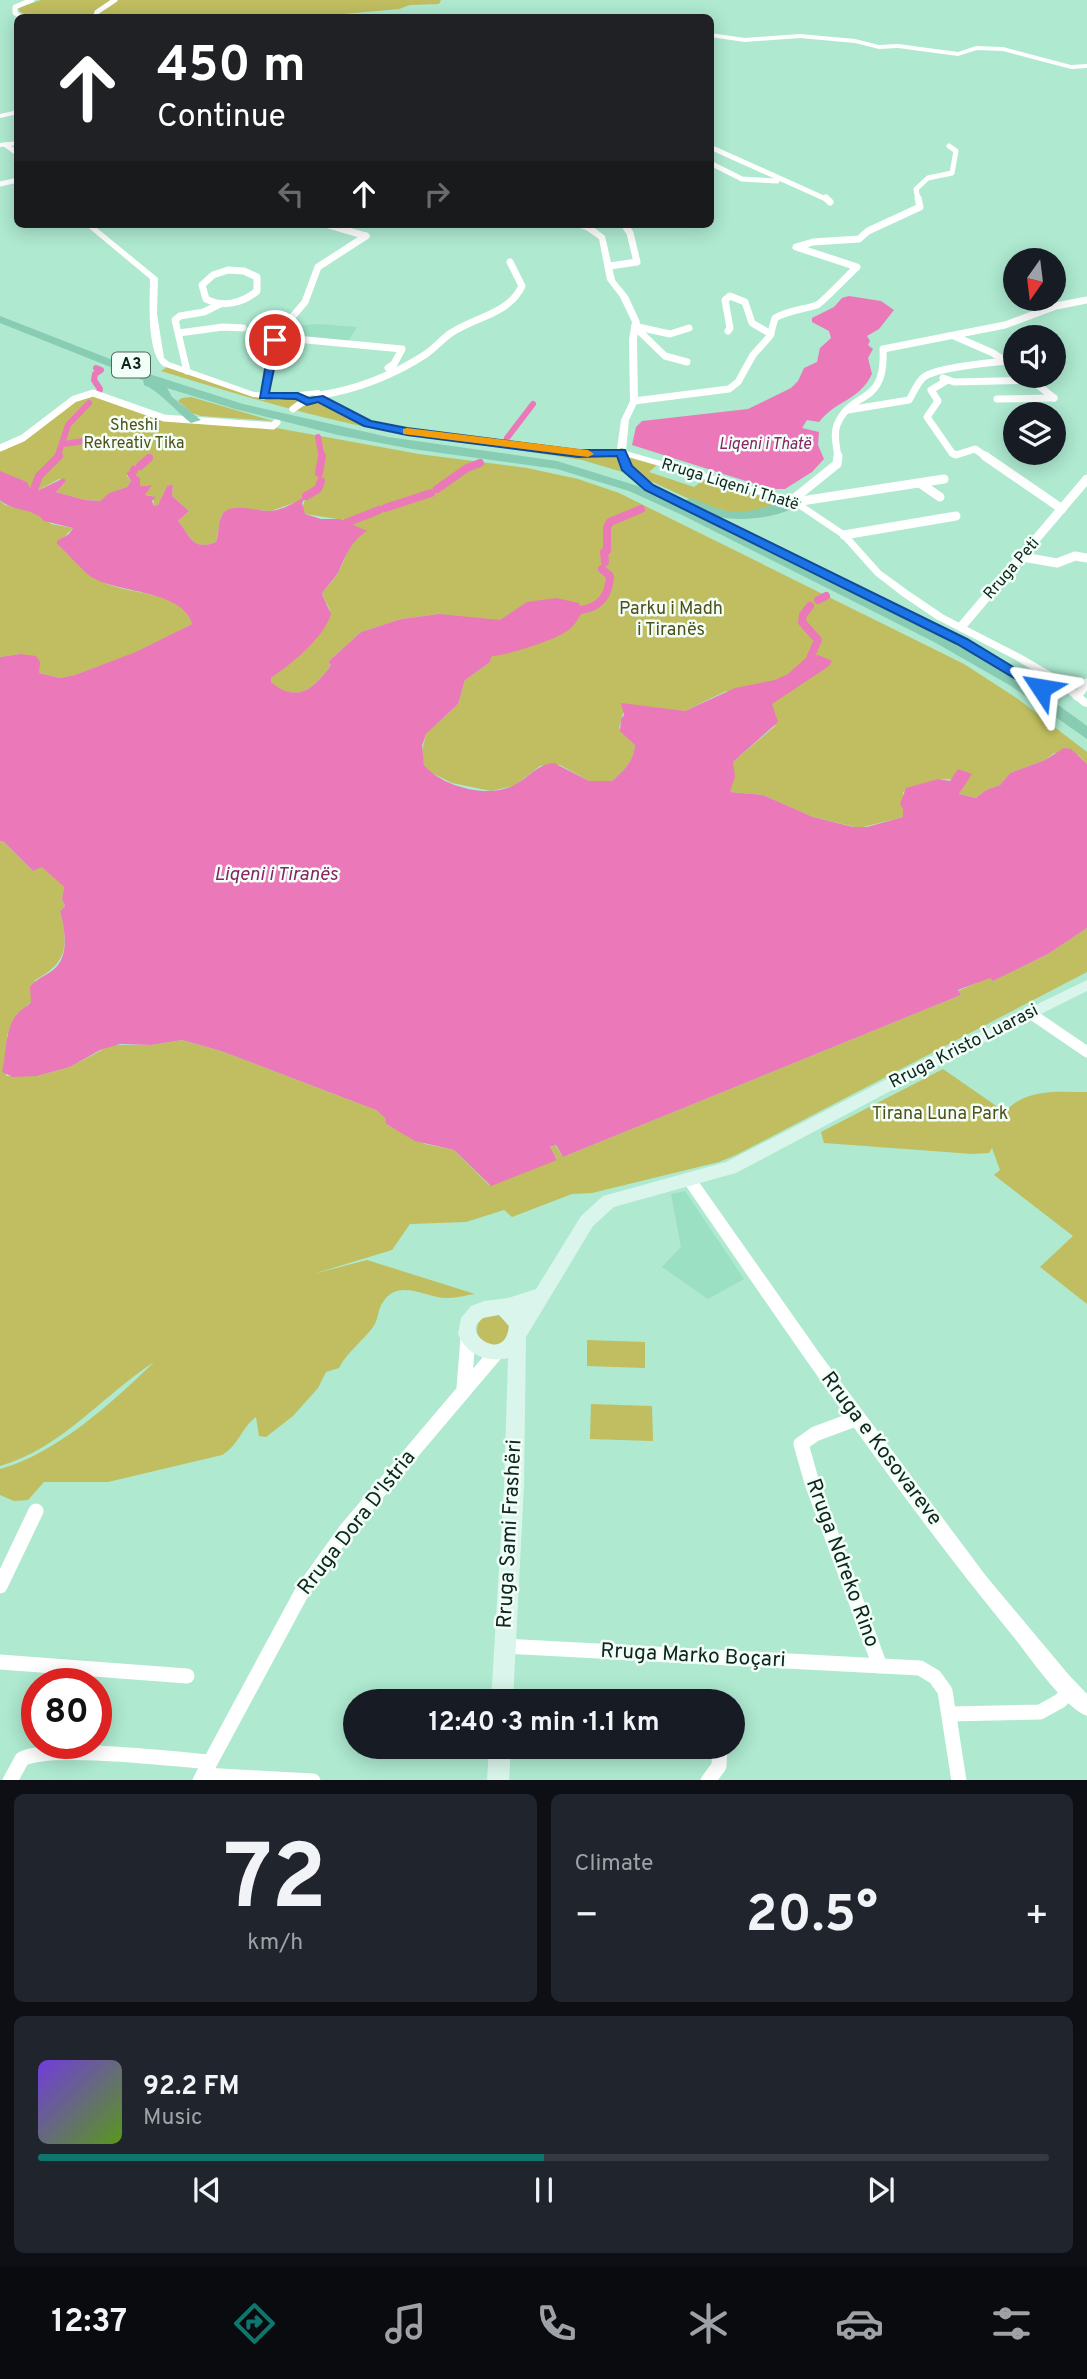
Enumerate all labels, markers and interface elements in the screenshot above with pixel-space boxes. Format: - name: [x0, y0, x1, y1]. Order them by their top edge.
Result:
- text: 450 m: [157, 37, 306, 99]
- icon: ahead: [42, 42, 133, 133]
- text: Continue: [157, 98, 286, 138]
- icon: left: [272, 175, 310, 213]
- icon: ahead: [345, 175, 383, 213]
- icon: right: [418, 175, 456, 213]
- north arrow: [1003, 248, 1066, 312]
- map controls: [1003, 248, 1066, 465]
- pin: [245, 310, 305, 370]
- icon: arrive: [256, 321, 294, 359]
- button: sound: [1003, 325, 1066, 388]
- road number: A3: [112, 352, 150, 378]
- button: layers: [1003, 402, 1066, 465]
- park label: Sheshi Rekreativ Tika: [84, 416, 185, 454]
- water label: Liqeni i Thatë: [719, 435, 812, 455]
- street label: Rruga Liqeni i Thatë: [659, 455, 801, 515]
- street label: Rruga Peti: [980, 534, 1044, 604]
- park label: Parku i Madh i Tiranës: [619, 598, 723, 642]
- position arrow: [1004, 651, 1078, 725]
- water label: Liqeni i Tiranës: [214, 863, 338, 887]
- street label: Rruga Kristo Luarasi: [886, 999, 1042, 1095]
- park label: Tirana Luna Park: [872, 1103, 1008, 1126]
- street label: Rruga e Kosovareve: [814, 1367, 948, 1531]
- street label: Rruga Sami Frashëri: [492, 1439, 528, 1629]
- street label: Rruga Dora D'Istria: [292, 1445, 422, 1601]
- street label: Rruga Ndreko Rino: [799, 1475, 885, 1651]
- street label: Rruga Marko Boçari: [600, 1638, 786, 1674]
- speed limit sign: 80: [21, 1668, 112, 1759]
- text: 12:40 · 3 min · 1.1 km: [428, 1707, 660, 1740]
- text: 72: [224, 1826, 327, 1941]
- text: Climate: [575, 1850, 653, 1879]
- text: 20.5°: [746, 1884, 878, 1950]
- text: −: [575, 1893, 599, 1942]
- text: +: [1024, 1893, 1049, 1942]
- text: km/h: [247, 1929, 303, 1958]
- text: 92.2 FM: [143, 2071, 240, 2104]
- text: Music: [143, 2104, 203, 2133]
- icon: previous: [188, 2171, 226, 2209]
- icon: pause: [525, 2171, 563, 2209]
- icon: next: [862, 2171, 900, 2209]
- icon: directions: [230, 2299, 279, 2348]
- icon: music: [381, 2299, 430, 2348]
- icon: phone: [532, 2299, 581, 2348]
- icon: climate: [684, 2299, 733, 2348]
- icon: car: [835, 2299, 884, 2348]
- icon: filters: [987, 2299, 1036, 2348]
- text: 12:37: [51, 2303, 127, 2343]

